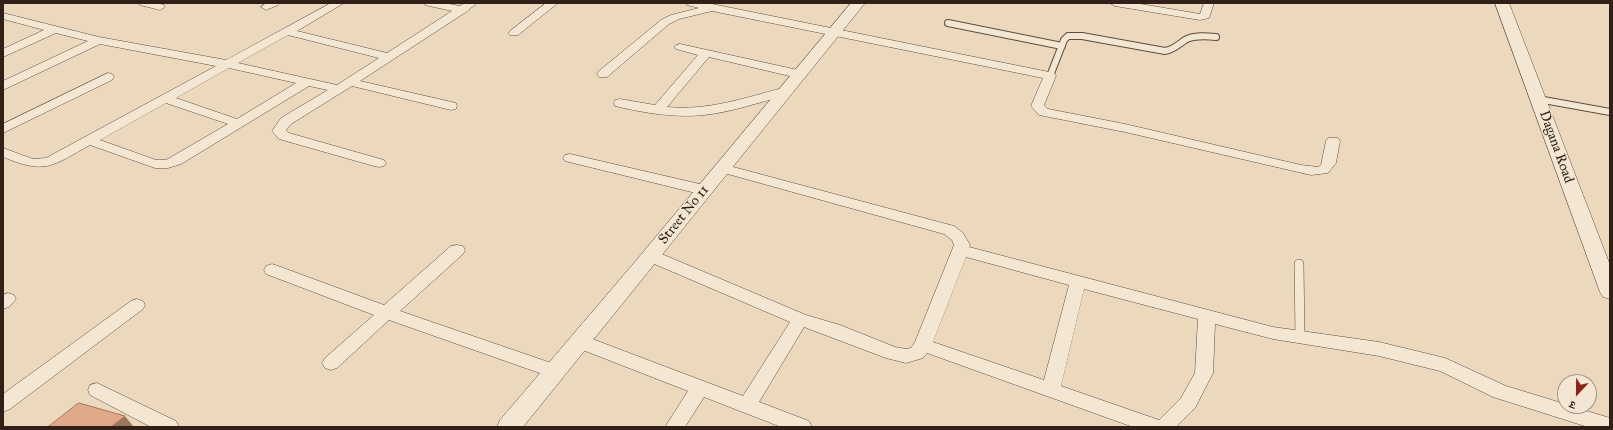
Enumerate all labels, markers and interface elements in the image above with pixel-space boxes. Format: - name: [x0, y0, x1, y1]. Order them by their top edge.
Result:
- street label: Dagana Road: [1535, 109, 1577, 185]
- street label: Street No 11: [655, 182, 713, 248]
- north arrow: [1557, 374, 1597, 414]
- text: उ: [1568, 398, 1578, 412]

